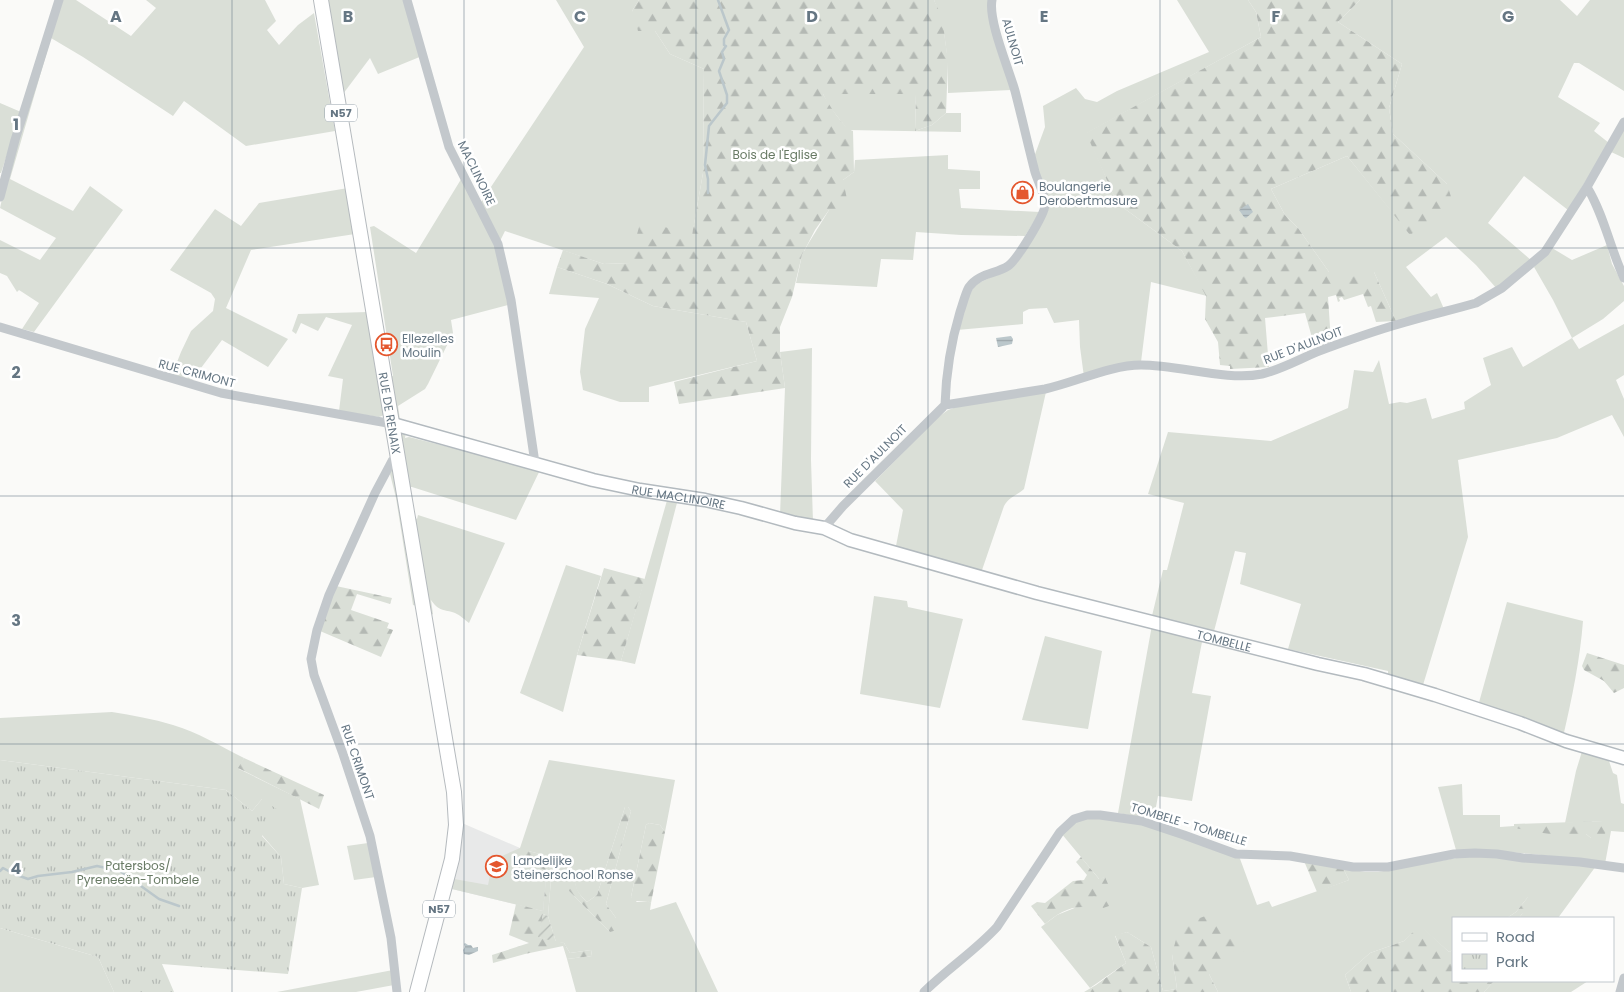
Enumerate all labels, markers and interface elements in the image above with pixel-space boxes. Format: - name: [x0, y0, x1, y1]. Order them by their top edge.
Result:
- text: A: [110, 5, 122, 28]
- text: B: [343, 5, 353, 28]
- text: C: [574, 5, 586, 28]
- text: D: [806, 5, 818, 28]
- text: E: [1040, 5, 1048, 28]
- text: F: [1272, 5, 1281, 28]
- text: G: [1502, 5, 1514, 28]
- street label: AULNOIT: [998, 16, 1028, 68]
- road number: N57: [325, 105, 357, 122]
- text: 1: [13, 113, 19, 136]
- street label: MACLINOIRE: [454, 138, 500, 208]
- park label: Bois de l'Eglise: [733, 146, 817, 163]
- place label: Boulangerie Derobertmasure: [1039, 178, 1138, 209]
- shop icon: Boulangerie Derobertmasure: [1011, 181, 1035, 205]
- street label: RUE D'AULNOIT: [1261, 322, 1346, 368]
- place label: Ellezelles Moulin: [402, 330, 454, 361]
- bus stop icon: Ellezelles Moulin: [374, 333, 398, 357]
- street label: RUE CRIMONT: [157, 355, 238, 392]
- text: 2: [11, 361, 21, 384]
- street label: RUE DE RENAIX: [375, 371, 406, 456]
- street label: RUE D'AULNOIT: [839, 420, 911, 492]
- street label: RUE MACLINOIRE: [630, 480, 727, 513]
- text: 3: [11, 609, 21, 632]
- street label: TOMBELLE: [1195, 625, 1254, 655]
- street label: RUE CRIMONT: [337, 722, 379, 803]
- street label: TOMBELE - TOMBELLE: [1129, 798, 1249, 850]
- place label: Landelijke Steinerschool Ronse: [513, 852, 634, 883]
- school or university icon: Landelijke Steinerschool Ronse: [485, 855, 509, 879]
- text: 4: [11, 857, 22, 880]
- park label: Patersbos/ Pyreneeën-Tombele: [77, 857, 199, 888]
- road number: N57: [423, 901, 455, 918]
- legend: [1452, 917, 1614, 982]
- text: Road: [1496, 926, 1535, 947]
- text: Park: [1496, 951, 1528, 972]

